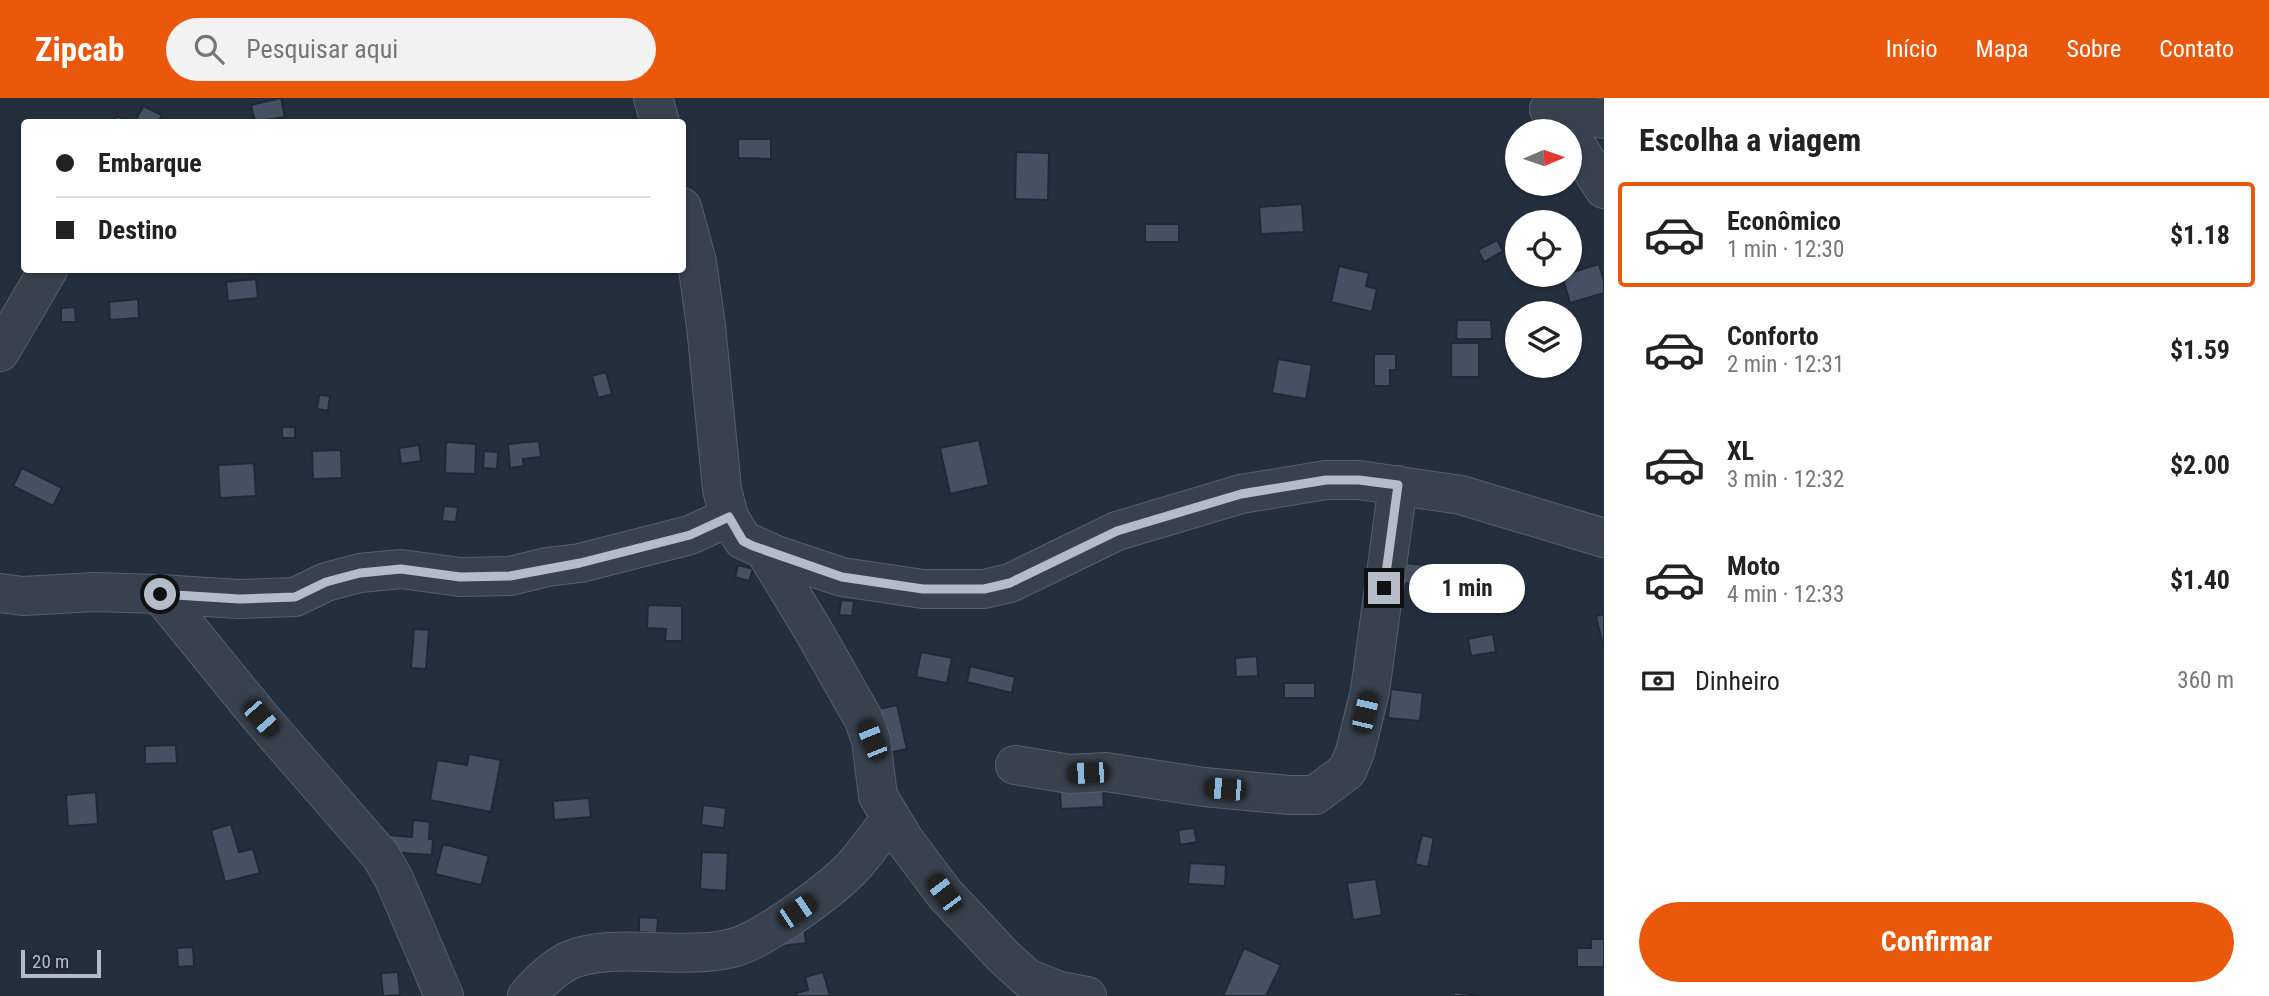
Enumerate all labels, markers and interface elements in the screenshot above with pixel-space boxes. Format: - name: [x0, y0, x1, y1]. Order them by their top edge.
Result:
- search box: [166, 18, 656, 81]
- text: Zipcab: [35, 30, 124, 69]
- icon: search: [190, 30, 228, 68]
- text: Pesquisar aqui: [246, 34, 398, 64]
- text: Início: [1886, 35, 1938, 63]
- text: Mapa: [1976, 35, 2029, 63]
- text: Sobre: [2067, 35, 2121, 63]
- text: Contato: [2159, 35, 2234, 63]
- north arrow: [1505, 119, 1582, 196]
- map controls: [1505, 119, 1582, 378]
- text: Escolha a viagem: [1639, 121, 1861, 159]
- text: Embarque: [98, 148, 202, 178]
- icon: car: [1643, 203, 1706, 266]
- text: Econômico: [1727, 206, 1841, 236]
- button: locate: [1505, 210, 1582, 287]
- text: Destino: [98, 215, 177, 245]
- text: $1.18: [2170, 220, 2230, 250]
- text: 1 min · 12:30: [1727, 236, 1844, 263]
- button: layers: [1505, 301, 1582, 378]
- icon: car: [1643, 318, 1706, 381]
- text: Conforto: [1727, 321, 1819, 351]
- text: $1.59: [2170, 335, 2230, 365]
- text: 2 min · 12:31: [1727, 351, 1844, 378]
- icon: car: [1643, 433, 1706, 496]
- text: XL: [1727, 436, 1754, 466]
- text: $2.00: [2170, 450, 2230, 480]
- text: 3 min · 12:32: [1727, 466, 1844, 493]
- icon: car: [1643, 548, 1706, 611]
- text: Moto: [1727, 551, 1780, 581]
- callout: 1 min: [1408, 564, 1524, 612]
- text: $1.40: [2170, 565, 2230, 595]
- route end: [1368, 572, 1400, 604]
- text: 1 min: [1441, 575, 1493, 602]
- route start: [144, 578, 176, 610]
- text: 4 min · 12:33: [1727, 581, 1844, 608]
- icon: cash: [1639, 662, 1677, 700]
- text: Dinheiro: [1695, 666, 1780, 696]
- text: 360 m: [2177, 667, 2234, 694]
- car: [1351, 689, 1380, 735]
- car: [240, 695, 283, 741]
- car: [855, 717, 890, 763]
- car: [1067, 762, 1110, 784]
- car: [1204, 777, 1247, 801]
- car: [923, 870, 966, 916]
- car: [774, 891, 821, 931]
- button: Confirmar: [1639, 902, 2234, 982]
- scale bar: [21, 947, 102, 979]
- text: 20 m: [32, 950, 69, 973]

